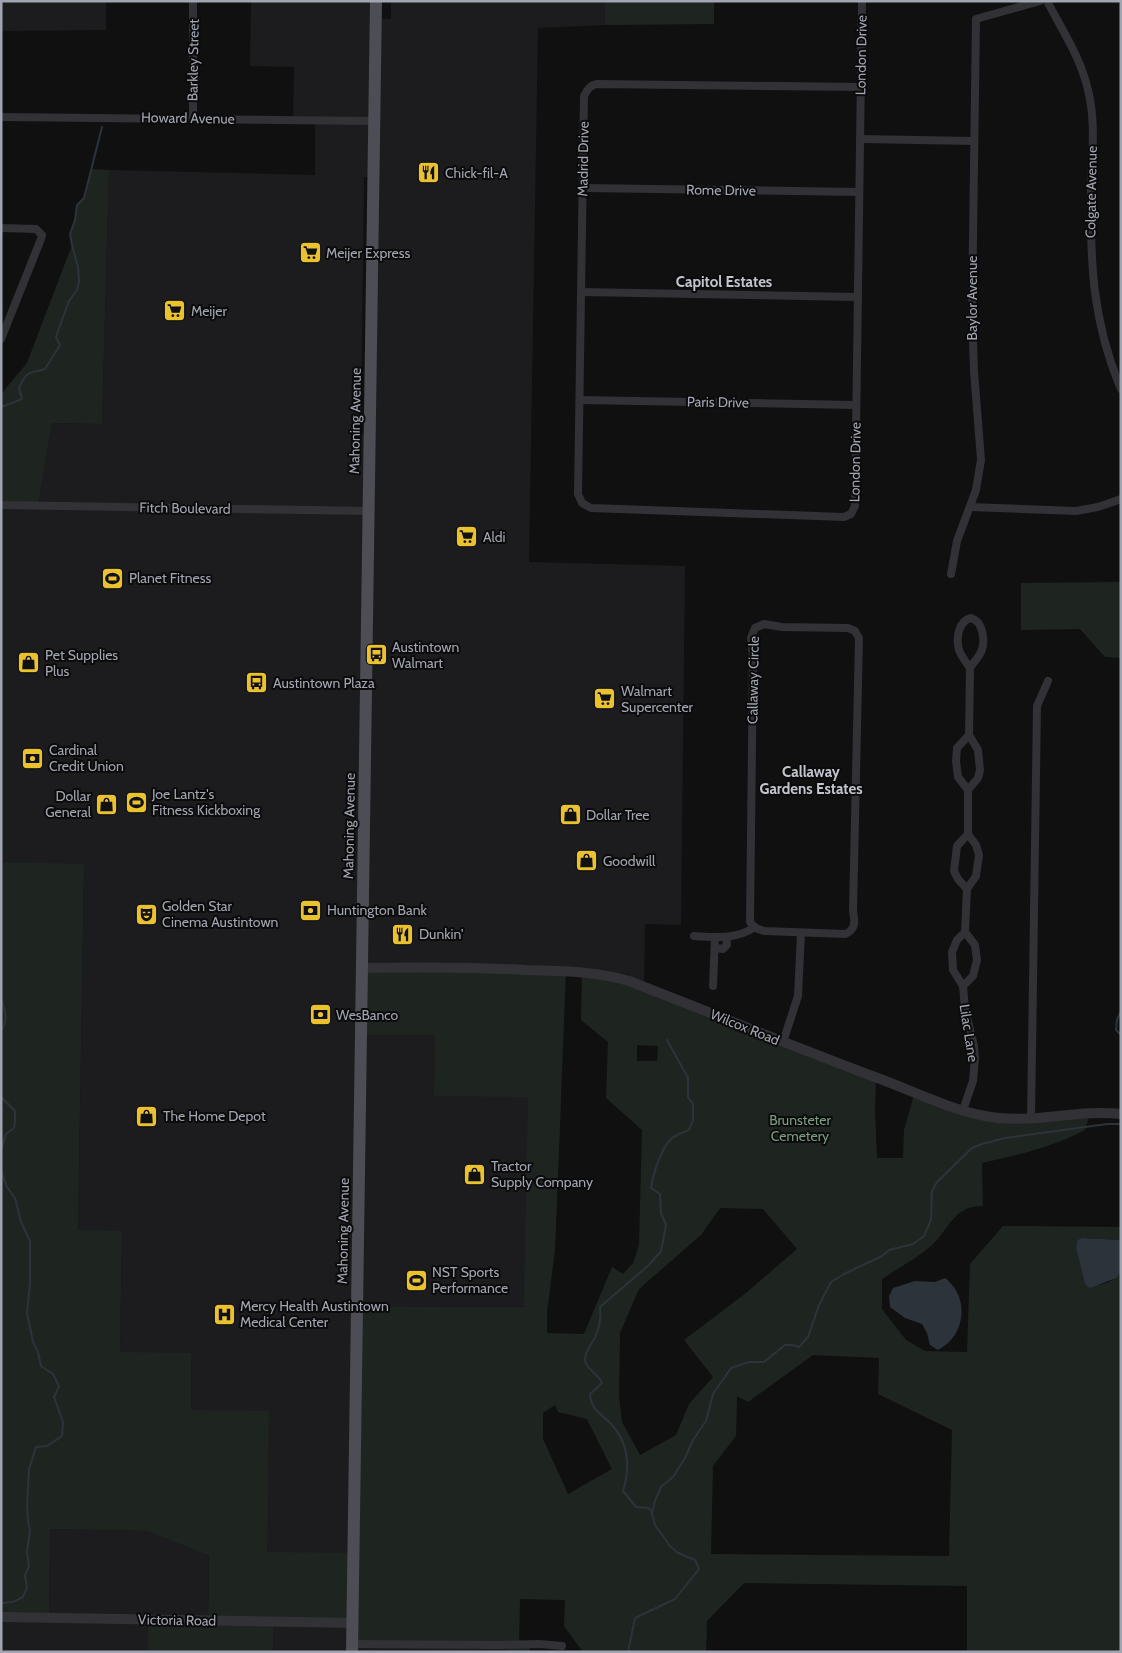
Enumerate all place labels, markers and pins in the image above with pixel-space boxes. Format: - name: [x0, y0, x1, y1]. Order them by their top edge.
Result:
- restaurant icon: Chick-fil-A: [417, 161, 441, 185]
- place label: Chick-fil-A: [445, 164, 508, 182]
- supermarket icon: Meijer Express: [298, 241, 322, 265]
- place label: Meijer Express: [326, 244, 410, 262]
- supermarket icon: Meijer: [163, 299, 187, 323]
- place label: Meijer: [191, 302, 227, 320]
- supermarket icon: Aldi: [455, 525, 479, 549]
- place label: Aldi: [483, 528, 506, 546]
- sports icon: Planet Fitness: [101, 566, 125, 590]
- place label: Planet Fitness: [129, 569, 212, 587]
- place label: Austintown Walmart: [392, 638, 459, 672]
- bus stop icon: Austintown Walmart: [364, 643, 388, 667]
- place label: Pet Supplies Plus: [45, 646, 118, 680]
- shop icon: Pet Supplies Plus: [17, 651, 41, 675]
- bus stop icon: Austintown Plaza: [245, 671, 269, 695]
- place label: Austintown Plaza: [273, 674, 375, 692]
- place label: Walmart Supercenter: [621, 682, 694, 716]
- supermarket icon: Walmart Supercenter: [593, 687, 617, 711]
- place label: Cardinal Credit Union: [49, 741, 124, 775]
- bank icon: Cardinal Credit Union: [21, 746, 45, 770]
- place label: Joe Lantz's Fitness Kickboxing: [151, 785, 261, 819]
- place label: Dollar General: [45, 787, 92, 821]
- sports icon: Joe Lantz's Fitness Kickboxing: [124, 790, 148, 814]
- shop icon: Dollar General: [95, 792, 119, 816]
- shop icon: Dollar Tree: [558, 803, 582, 827]
- place label: Dollar Tree: [586, 806, 650, 824]
- shop icon: Goodwill: [575, 849, 599, 873]
- place label: Goodwill: [603, 852, 656, 870]
- place label: Golden Star Cinema Austintown: [162, 897, 279, 931]
- bank icon: Huntington Bank: [299, 898, 323, 922]
- place label: Huntington Bank: [327, 901, 428, 919]
- theatre icon: Golden Star Cinema Austintown: [134, 902, 158, 926]
- restaurant icon: Dunkin': [391, 922, 415, 946]
- place label: Dunkin': [419, 925, 463, 943]
- bank icon: WesBanco: [308, 1003, 332, 1027]
- place label: WesBanco: [336, 1006, 399, 1024]
- shop icon: The Home Depot: [135, 1104, 159, 1128]
- place label: The Home Depot: [163, 1107, 266, 1125]
- place label: Tractor Supply Company: [491, 1157, 593, 1191]
- shop icon: Tractor Supply Company: [463, 1162, 487, 1186]
- place label: NST Sports Performance: [432, 1263, 508, 1297]
- sports icon: NST Sports Performance: [404, 1268, 428, 1292]
- place label: Mercy Health Austintown Medical Center: [240, 1297, 389, 1331]
- hospital icon: Mercy Health Austintown Medical Center: [212, 1302, 236, 1326]

